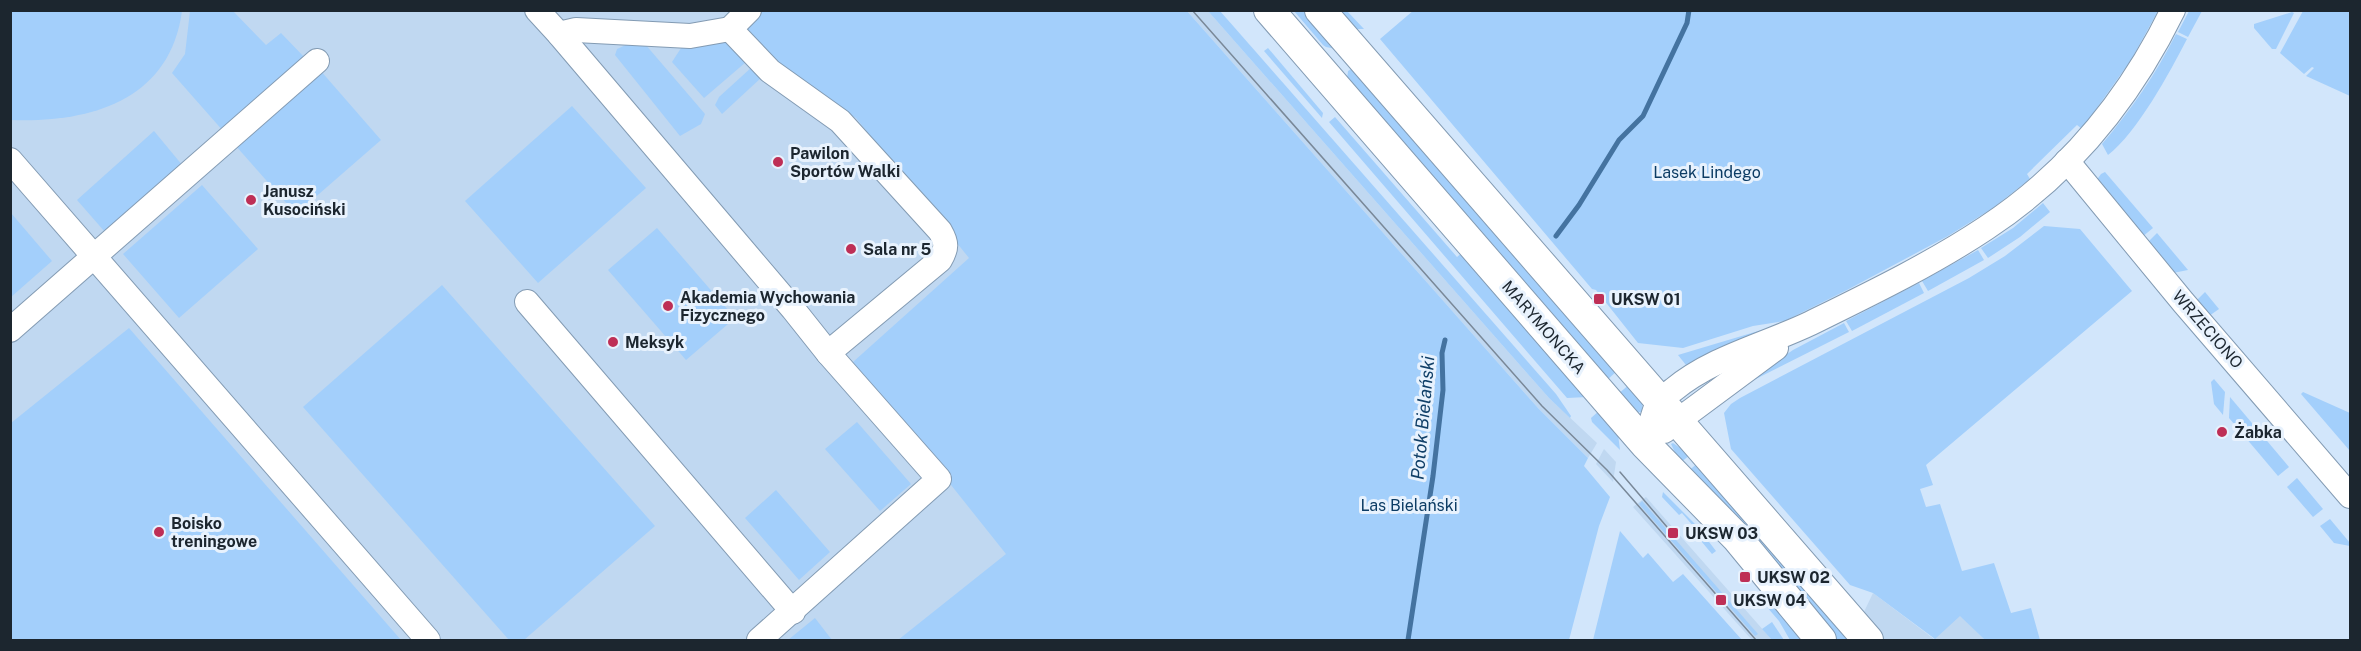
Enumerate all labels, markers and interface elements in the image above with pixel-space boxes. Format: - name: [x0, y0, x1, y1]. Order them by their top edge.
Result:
- place label: Pawilon Sportów Walki: [790, 144, 900, 181]
- marker: Pawilon Sportów Walki: [771, 155, 785, 169]
- park label: Lasek Lindego: [1653, 163, 1761, 182]
- place label: Janusz Kusociński: [263, 182, 345, 219]
- marker: Janusz Kusociński: [244, 193, 258, 207]
- place label: Sala nr 5: [863, 240, 932, 259]
- marker: Sala nr 5: [844, 242, 858, 256]
- street label: MARYMONCKA: [1498, 277, 1589, 378]
- street label: WRZECIONO: [2169, 286, 2247, 372]
- place label: Akademia Wychowania Fizycznego: [680, 288, 855, 325]
- place label: UKSW 01: [1611, 290, 1681, 309]
- marker: UKSW 01: [1592, 292, 1606, 306]
- marker: Akademia Wychowania Fizycznego: [661, 299, 675, 313]
- place label: Meksyk: [625, 333, 684, 352]
- marker: Meksyk: [606, 335, 620, 349]
- water label: Potok Bielański: [1407, 355, 1438, 481]
- place label: Żabka: [2234, 422, 2282, 442]
- marker: Żabka: [2215, 425, 2229, 439]
- park label: Las Bielański: [1360, 496, 1458, 515]
- place label: Boisko treningowe: [171, 514, 257, 551]
- place label: UKSW 03: [1685, 524, 1758, 543]
- marker: Boisko treningowe: [152, 525, 166, 539]
- marker: UKSW 03: [1666, 526, 1680, 540]
- place label: UKSW 02: [1757, 568, 1830, 587]
- marker: UKSW 02: [1738, 570, 1752, 584]
- place label: UKSW 04: [1733, 591, 1807, 610]
- marker: UKSW 04: [1714, 593, 1728, 607]

